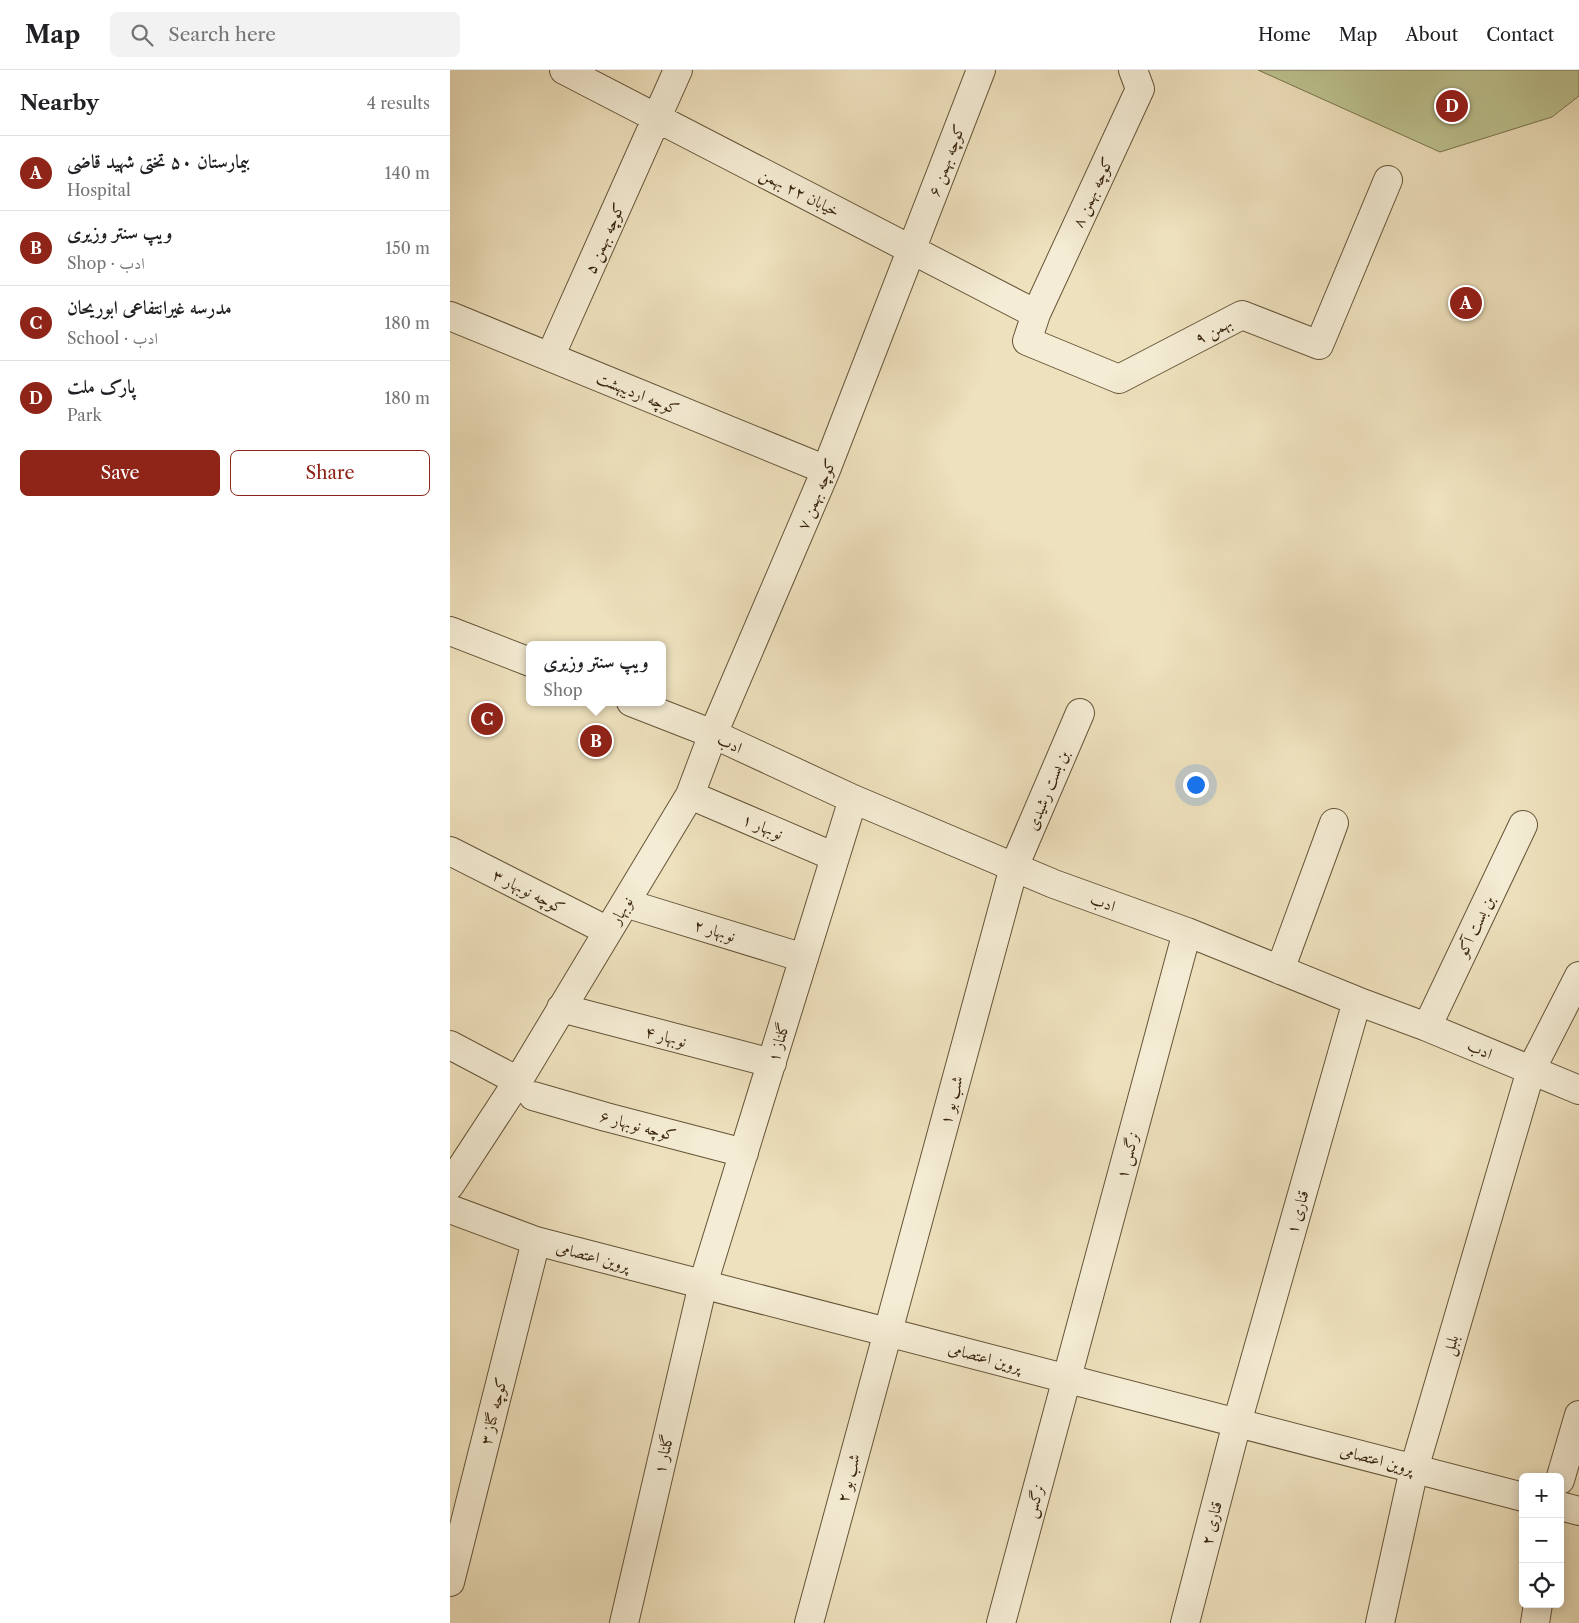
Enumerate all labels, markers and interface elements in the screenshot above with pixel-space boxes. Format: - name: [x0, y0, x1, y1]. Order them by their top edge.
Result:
- search box: [110, 12, 460, 57]
- text: Map: [25, 20, 80, 49]
- icon: search: [128, 21, 156, 49]
- text: Search here: [168, 23, 276, 46]
- text: Home: [1258, 24, 1311, 46]
- text: Map: [1339, 24, 1377, 46]
- text: About: [1405, 24, 1458, 46]
- text: Contact: [1486, 24, 1554, 46]
- pin: D: [1436, 87, 1468, 125]
- text: Nearby: [20, 90, 99, 115]
- text: 4 results: [367, 93, 430, 113]
- street label: کوچه بهمن ۶: [923, 121, 971, 200]
- text: بیمارستان ۵۰ تختی شهید قاضی: [67, 150, 250, 173]
- street label: کوچه بهمن ۸: [1067, 154, 1119, 231]
- text: A: [30, 163, 42, 183]
- text: 140 m: [385, 163, 430, 183]
- street label: خیابان ۲۲ بهمن: [756, 163, 843, 222]
- text: Hospital: [67, 180, 131, 200]
- street label: کوچه بهمن ۵: [580, 199, 630, 277]
- text: ویپ سنتر وزیری: [67, 221, 172, 244]
- text: B: [30, 238, 42, 258]
- text: 150 m: [385, 238, 430, 258]
- text: Shop · ادب: [67, 253, 145, 273]
- pin: A: [1450, 284, 1482, 322]
- text: مدرسه غیرانتفاعی ابوریحان: [67, 296, 232, 319]
- street label: بهمن ۹: [1191, 312, 1236, 350]
- text: C: [30, 313, 42, 333]
- text: 180 m: [384, 313, 430, 333]
- text: School · ادب: [67, 328, 158, 348]
- street label: کوچه اردیبهشت: [593, 367, 682, 421]
- text: پارک ملت: [67, 375, 135, 398]
- text: D: [29, 388, 43, 408]
- text: 180 m: [384, 388, 430, 408]
- text: Park: [67, 405, 102, 425]
- button: Save: [20, 450, 220, 496]
- button: Share: [230, 450, 430, 496]
- street label: کوچه بهمن ۷: [792, 455, 842, 533]
- popup: [526, 641, 666, 706]
- text: ویپ سنتر وزیری: [543, 650, 649, 673]
- text: Shop: [543, 680, 583, 700]
- pin: C: [471, 700, 503, 738]
- pin: B: [580, 722, 612, 760]
- street label: ادب: [714, 729, 746, 758]
- street label: بن بست رشیدی: [1021, 747, 1074, 833]
- your location: [1183, 772, 1209, 798]
- street label: نوبهار ۱: [739, 809, 786, 844]
- street label: کوچه نوبهار ۳: [489, 864, 568, 919]
- street label: ادب: [1087, 888, 1118, 917]
- street label: بن بست آکو: [1451, 892, 1499, 962]
- street label: نوبهار: [604, 893, 638, 930]
- street label: نوبهار ۲: [692, 914, 738, 947]
- street label: گلناز ۱: [763, 1020, 793, 1064]
- street label: نوبهار ۴: [643, 1021, 689, 1052]
- street label: ادب: [1464, 1035, 1496, 1064]
- street label: شب بو ۱: [935, 1073, 968, 1127]
- street label: کوچه نوبهار ۶: [597, 1105, 678, 1147]
- street label: نرگس ۱: [1111, 1129, 1144, 1181]
- street label: قناری ۱: [1281, 1188, 1313, 1236]
- street label: پروین اعتصامی: [554, 1237, 634, 1277]
- street label: بلبل: [1438, 1332, 1464, 1358]
- street label: پروین اعتصامی: [946, 1338, 1026, 1378]
- street label: کوچه گناز ۳: [475, 1375, 513, 1447]
- street label: گلنار ۱: [649, 1432, 677, 1476]
- street label: پروین اعتصامی: [1338, 1440, 1418, 1480]
- street label: شب بو ۲: [832, 1451, 865, 1505]
- map controls: [1519, 1473, 1564, 1608]
- button: +: [1519, 1473, 1564, 1518]
- street label: نرگس: [1020, 1482, 1049, 1520]
- street label: قناری ۲: [1196, 1499, 1226, 1547]
- button: −: [1519, 1518, 1564, 1563]
- button: locate: [1519, 1563, 1564, 1608]

